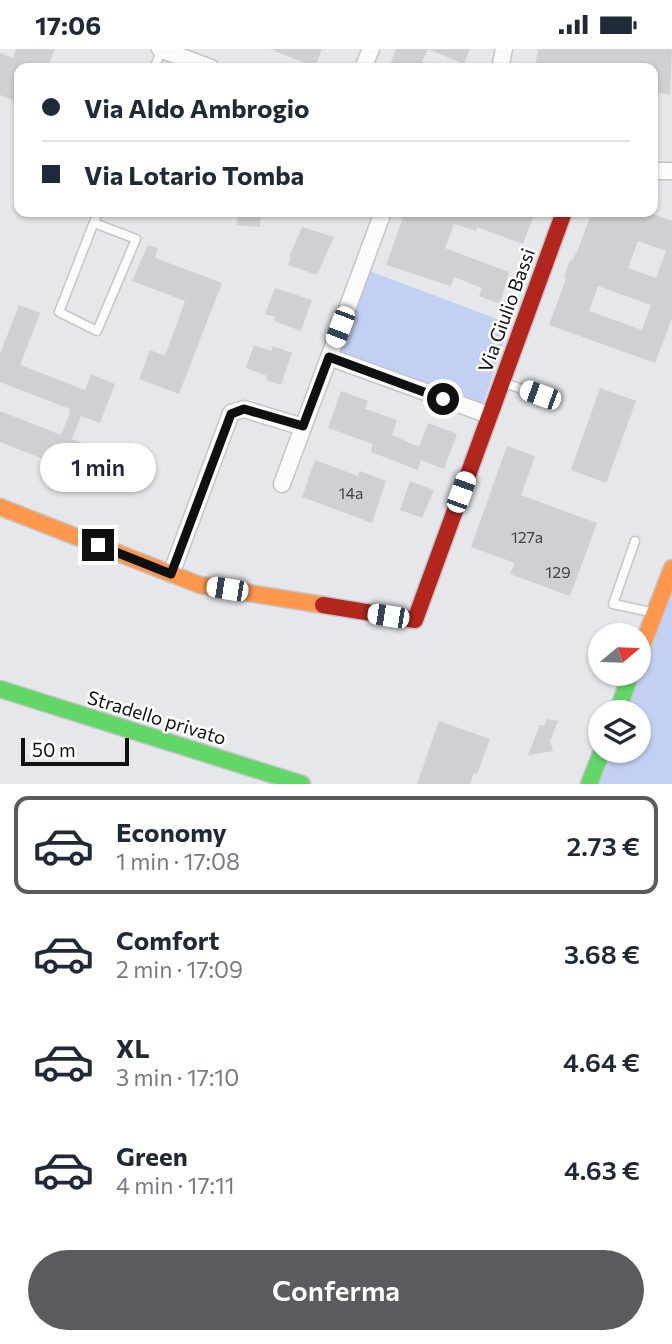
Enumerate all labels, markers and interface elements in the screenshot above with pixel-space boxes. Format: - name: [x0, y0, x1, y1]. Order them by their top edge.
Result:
- text: 17:06: [35, 9, 101, 40]
- text: Via Aldo Ambrogio: [84, 92, 310, 123]
- text: Via Lotario Tomba: [84, 159, 304, 190]
- street label: Via Giulio Bassi: [473, 245, 539, 375]
- car: [323, 304, 358, 350]
- car: [517, 378, 564, 412]
- route start: [427, 383, 459, 415]
- callout: 1 min: [40, 443, 156, 493]
- text: 1 min: [71, 453, 125, 481]
- car: [444, 469, 479, 515]
- house number: 14a: [339, 483, 363, 502]
- house number: 127a: [511, 527, 543, 546]
- route end: [82, 529, 114, 561]
- house number: 129: [545, 562, 571, 581]
- car: [205, 575, 250, 603]
- car: [366, 602, 411, 630]
- north arrow: [588, 623, 651, 686]
- map controls: [588, 623, 651, 763]
- street label: Stradello privato: [85, 685, 229, 749]
- button: layers: [588, 700, 651, 763]
- scale bar: [21, 735, 130, 767]
- text: 50 m: [32, 738, 76, 761]
- icon: car: [32, 814, 95, 877]
- text: Economy: [116, 816, 227, 847]
- text: 2.73 €: [567, 830, 640, 861]
- text: 1 min · 17:08: [116, 847, 240, 875]
- icon: car: [32, 922, 95, 985]
- text: Comfort: [116, 924, 219, 955]
- text: 3.68 €: [564, 938, 640, 969]
- text: 2 min · 17:09: [116, 955, 243, 983]
- icon: car: [32, 1030, 95, 1093]
- text: XL: [116, 1032, 150, 1063]
- text: 4.64 €: [563, 1046, 640, 1077]
- text: 3 min · 17:10: [116, 1063, 239, 1091]
- icon: car: [32, 1138, 95, 1201]
- text: Green: [116, 1140, 188, 1171]
- text: 4.63 €: [564, 1154, 640, 1185]
- text: 4 min · 17:11: [116, 1171, 235, 1199]
- button: Conferma: [28, 1250, 644, 1330]

